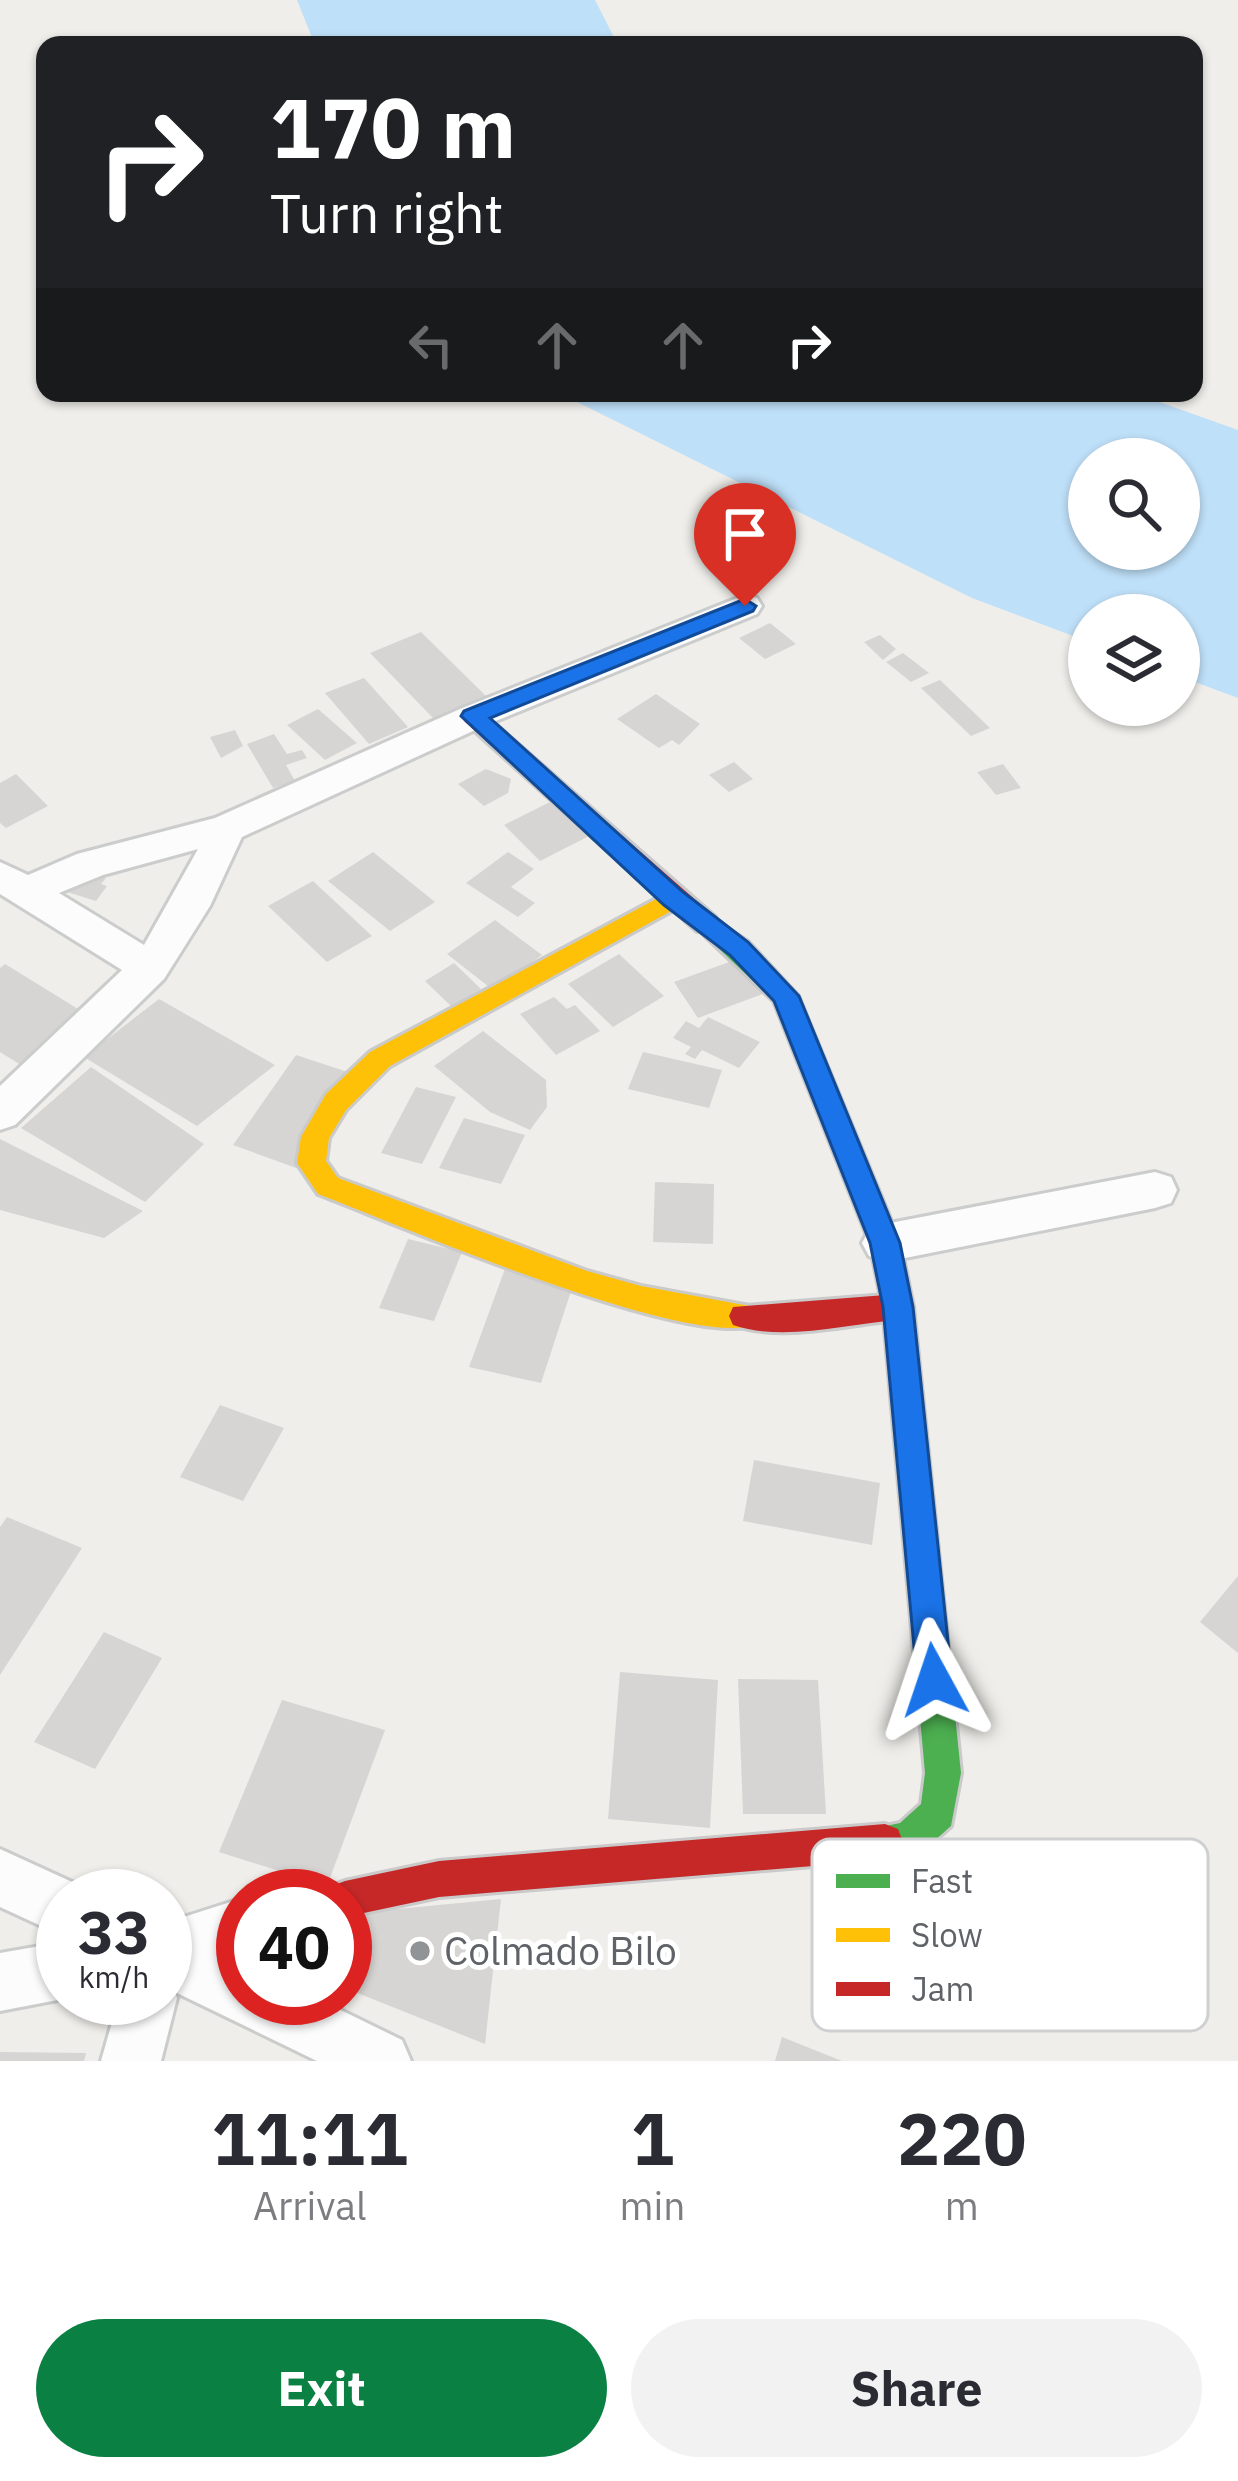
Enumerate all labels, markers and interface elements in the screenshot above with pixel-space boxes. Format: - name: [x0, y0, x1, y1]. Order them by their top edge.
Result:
- text: 170 m: [270, 72, 516, 181]
- icon: right: [72, 84, 228, 240]
- text: Turn right: [270, 178, 504, 248]
- icon: left: [398, 312, 464, 378]
- icon: ahead: [524, 312, 590, 378]
- icon: ahead: [650, 312, 716, 378]
- icon: right: [776, 312, 842, 378]
- map controls: [1068, 438, 1200, 726]
- button: search: [1068, 438, 1200, 570]
- pin: [694, 483, 796, 606]
- icon: arrive: [712, 501, 778, 567]
- button: layers: [1068, 594, 1200, 726]
- position arrow: [871, 1617, 997, 1743]
- legend: [812, 1839, 1208, 2031]
- text: Fast: [911, 1859, 973, 1902]
- speed limit sign: 40: [216, 1869, 372, 2025]
- text: 33: [78, 1892, 150, 1971]
- text: Slow: [911, 1913, 983, 1956]
- place label: Colmado Bilo: [444, 1925, 677, 1976]
- marker: Colmado Bilo: [407, 1938, 433, 1964]
- text: km/h: [79, 1957, 149, 1996]
- text: Jam: [911, 1967, 974, 2010]
- text: 11:11: [211, 2091, 408, 2185]
- text: 1: [631, 2091, 674, 2185]
- text: 220: [897, 2091, 1027, 2185]
- text: Arrival: [253, 2180, 367, 2231]
- text: min: [620, 2180, 685, 2231]
- text: m: [945, 2180, 979, 2231]
- button: Exit: [36, 2319, 607, 2457]
- button: Share: [631, 2319, 1202, 2457]

